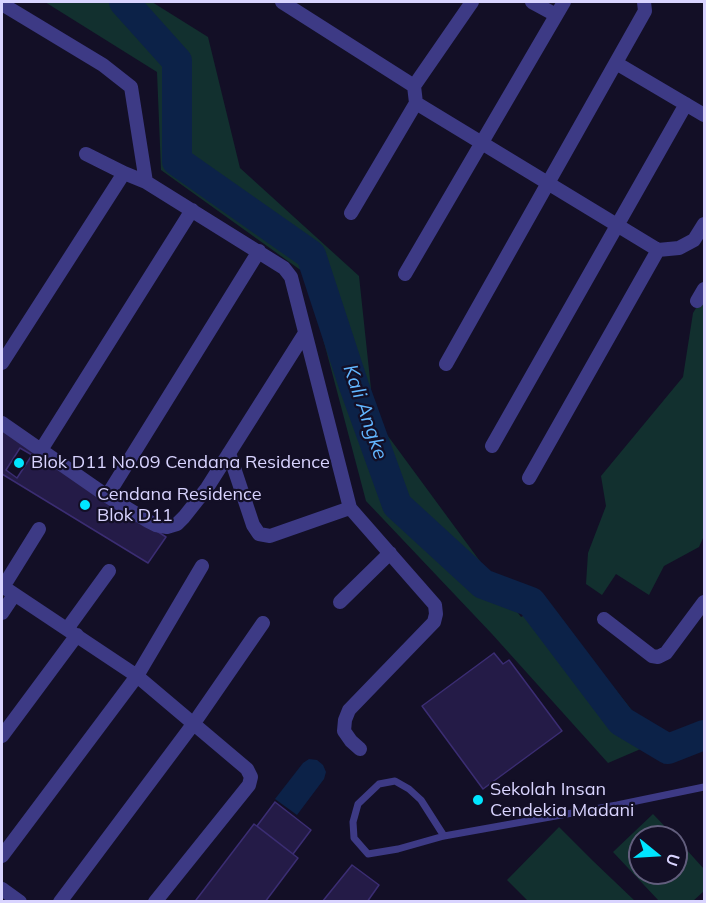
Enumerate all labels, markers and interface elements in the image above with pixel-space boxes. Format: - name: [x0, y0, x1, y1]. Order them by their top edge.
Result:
- water label: Kali Angke: [338, 361, 392, 463]
- place label: Blok D11 No.09 Cendana Residence: [31, 452, 330, 474]
- marker: Blok D11 No.09 Cendana Residence: [12, 456, 26, 470]
- place label: Cendana Residence Blok D11: [97, 484, 262, 526]
- marker: Cendana Residence Blok D11: [78, 498, 92, 512]
- place label: Sekolah Insan Cendekia Madani: [490, 779, 634, 822]
- marker: Sekolah Insan Cendekia Madani: [471, 793, 485, 807]
- north arrow: [628, 825, 688, 885]
- text: U: [662, 851, 685, 869]

